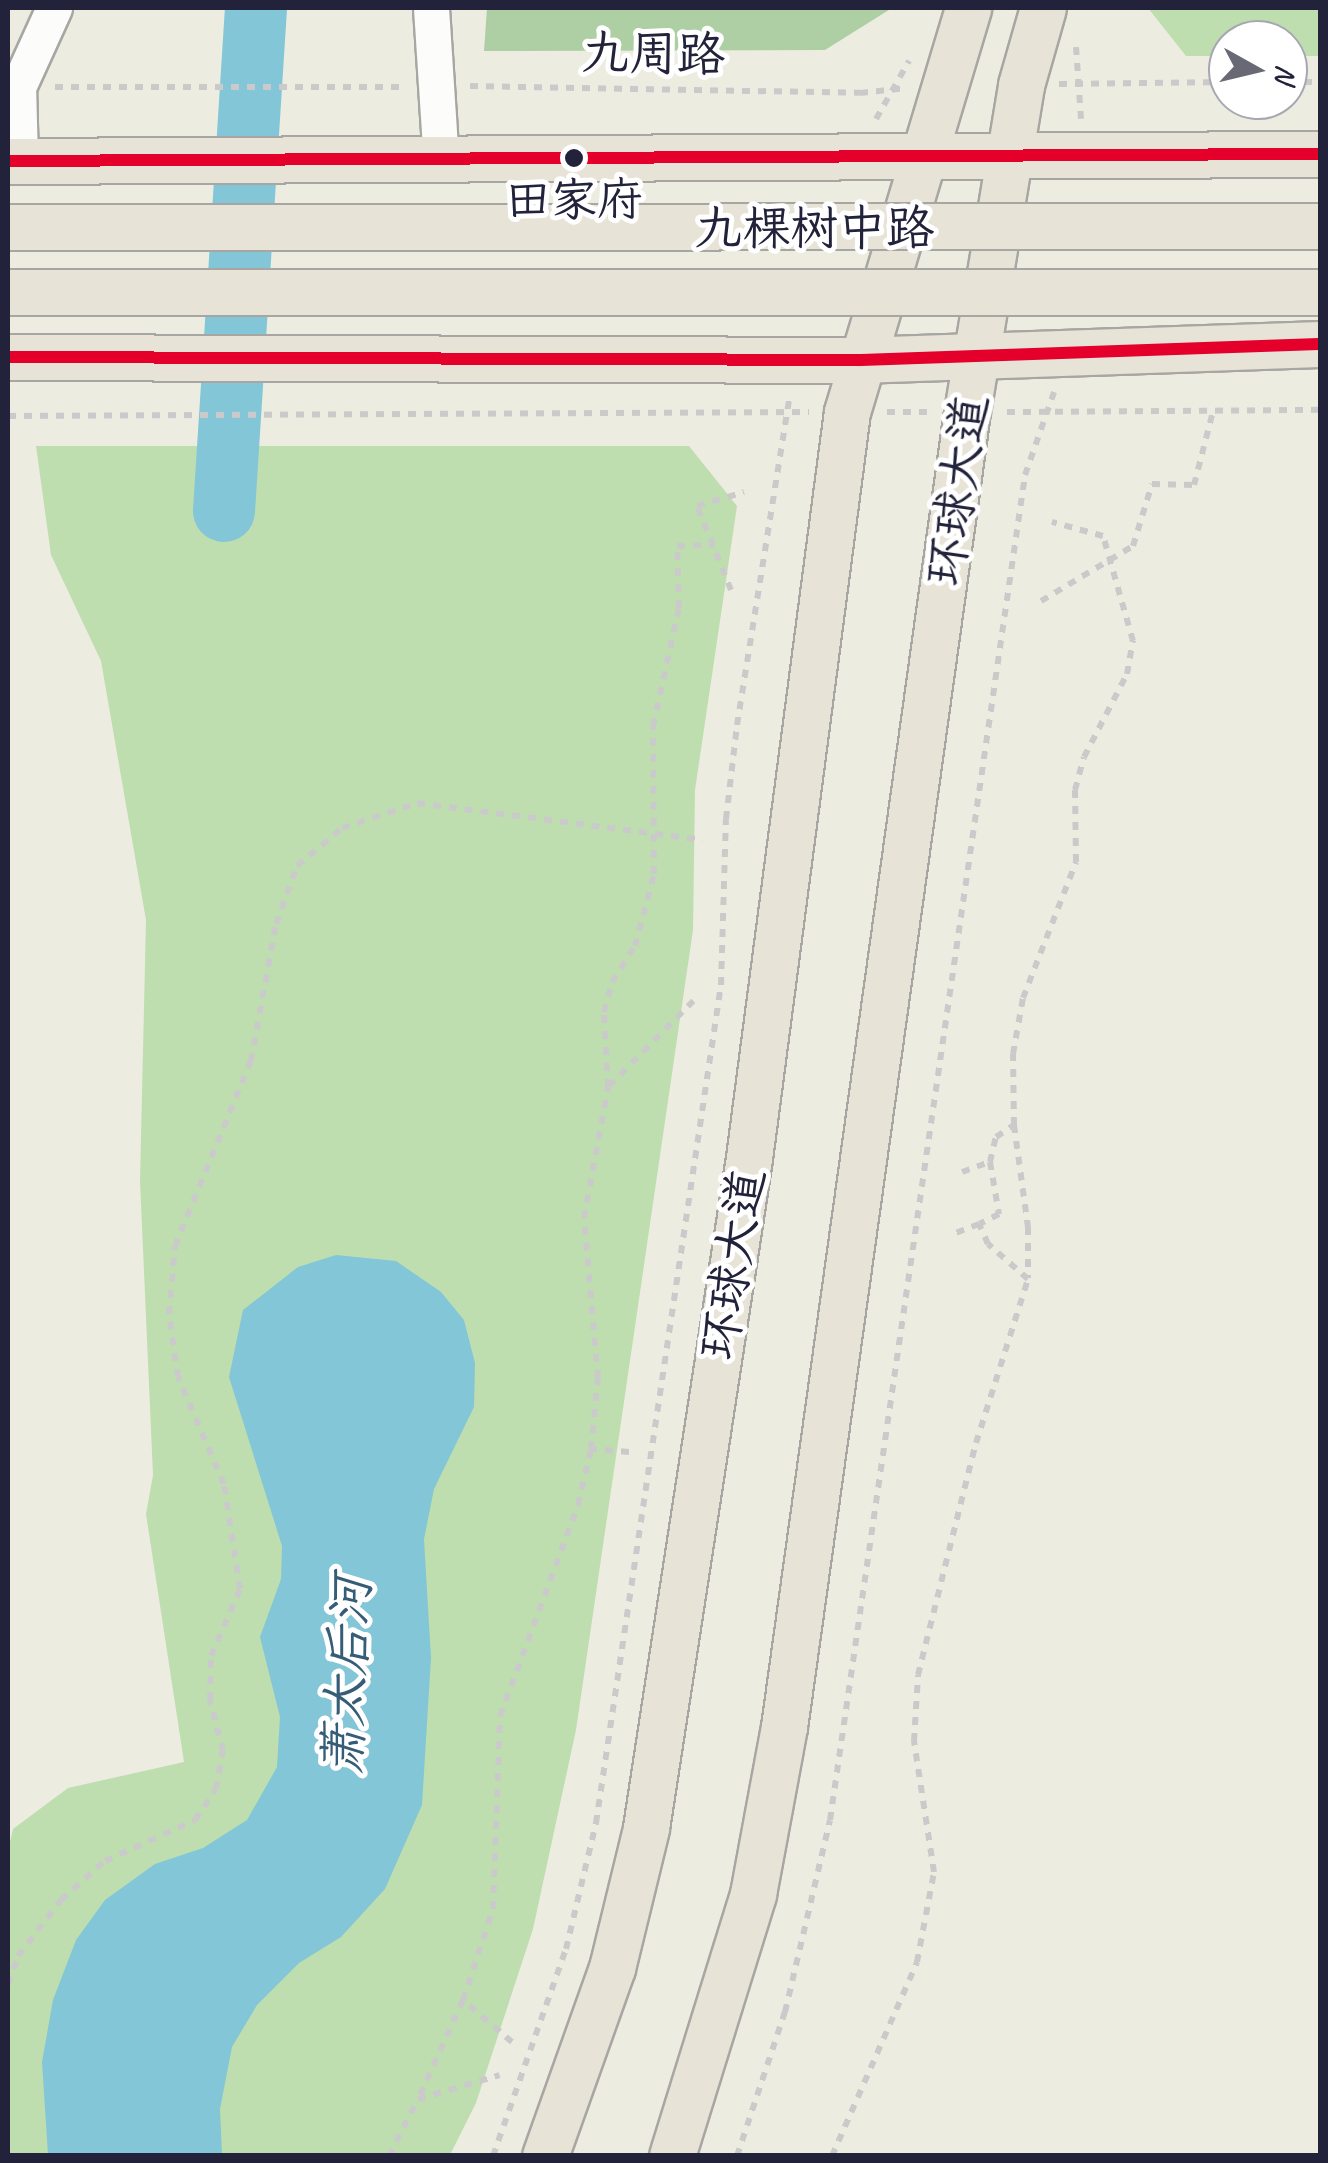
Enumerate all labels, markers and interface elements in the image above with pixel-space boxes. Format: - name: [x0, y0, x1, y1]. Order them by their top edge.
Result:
- north arrow: [1208, 20, 1308, 120]
- street label: 九周路: [581, 24, 725, 84]
- text: N: [1268, 63, 1305, 85]
- marker: 田家府: [564, 148, 584, 168]
- place label: 田家府: [505, 172, 643, 228]
- street label: 九棵树中路: [694, 200, 934, 258]
- street label: 环球大道: [916, 391, 1000, 589]
- street label: 环球大道: [690, 1165, 776, 1363]
- water label: 萧太后河: [312, 1575, 382, 1777]

